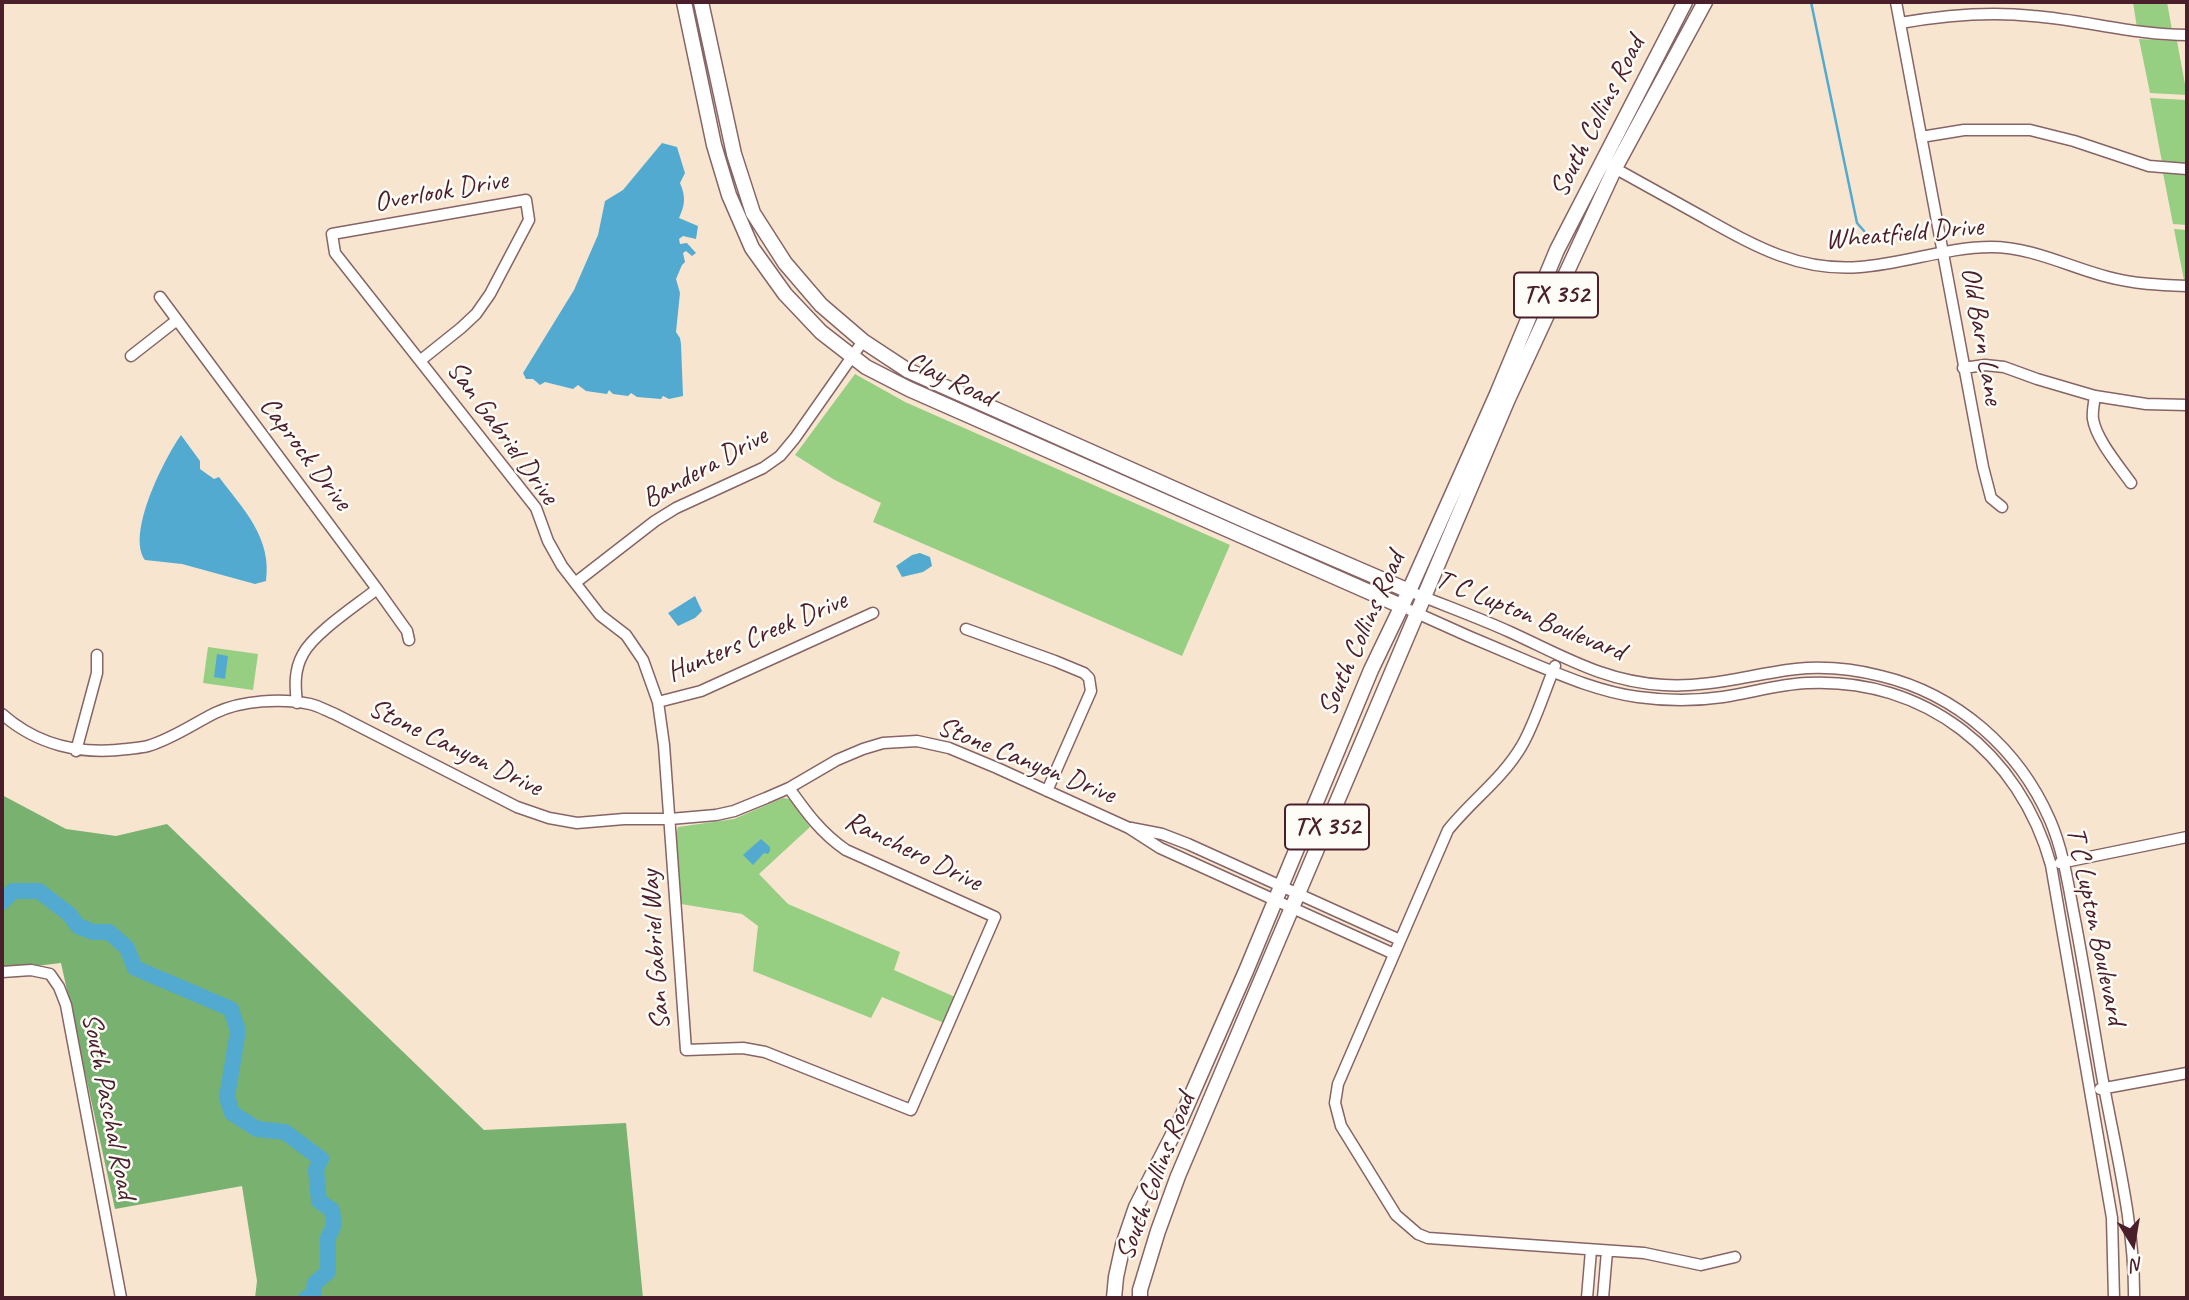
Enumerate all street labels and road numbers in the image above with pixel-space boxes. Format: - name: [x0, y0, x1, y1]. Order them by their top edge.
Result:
- street label: South Collins Road: [1543, 31, 1653, 203]
- street label: Overlook Drive: [372, 164, 510, 220]
- street label: Wheatfield Drive: [1824, 210, 1984, 258]
- street label: Old Barn Lane: [1952, 265, 2010, 407]
- road number: TX 352: [1514, 272, 1598, 318]
- street label: Clay Road: [901, 345, 999, 415]
- street label: San Gabriel Drive: [439, 355, 565, 511]
- street label: Caprock Drive: [251, 390, 359, 518]
- street label: Bandera Drive: [636, 420, 774, 516]
- street label: South Collins Road: [1311, 547, 1413, 721]
- street label: T C Lupton Boulevard: [1430, 563, 1630, 669]
- street label: Hunters Creek Drive: [662, 584, 852, 690]
- street label: Stone Canyon Drive: [363, 691, 547, 805]
- street label: Stone Canyon Drive: [932, 710, 1120, 812]
- street label: Ranchero Drive: [839, 804, 987, 900]
- road number: TX 352: [1285, 804, 1369, 849]
- street label: T C Lupton Boulevard: [2058, 824, 2132, 1028]
- street label: San Gabriel Way: [634, 869, 678, 1031]
- street label: South Paschal Road: [74, 1010, 142, 1202]
- street label: South Collins Road: [1109, 1089, 1203, 1265]

